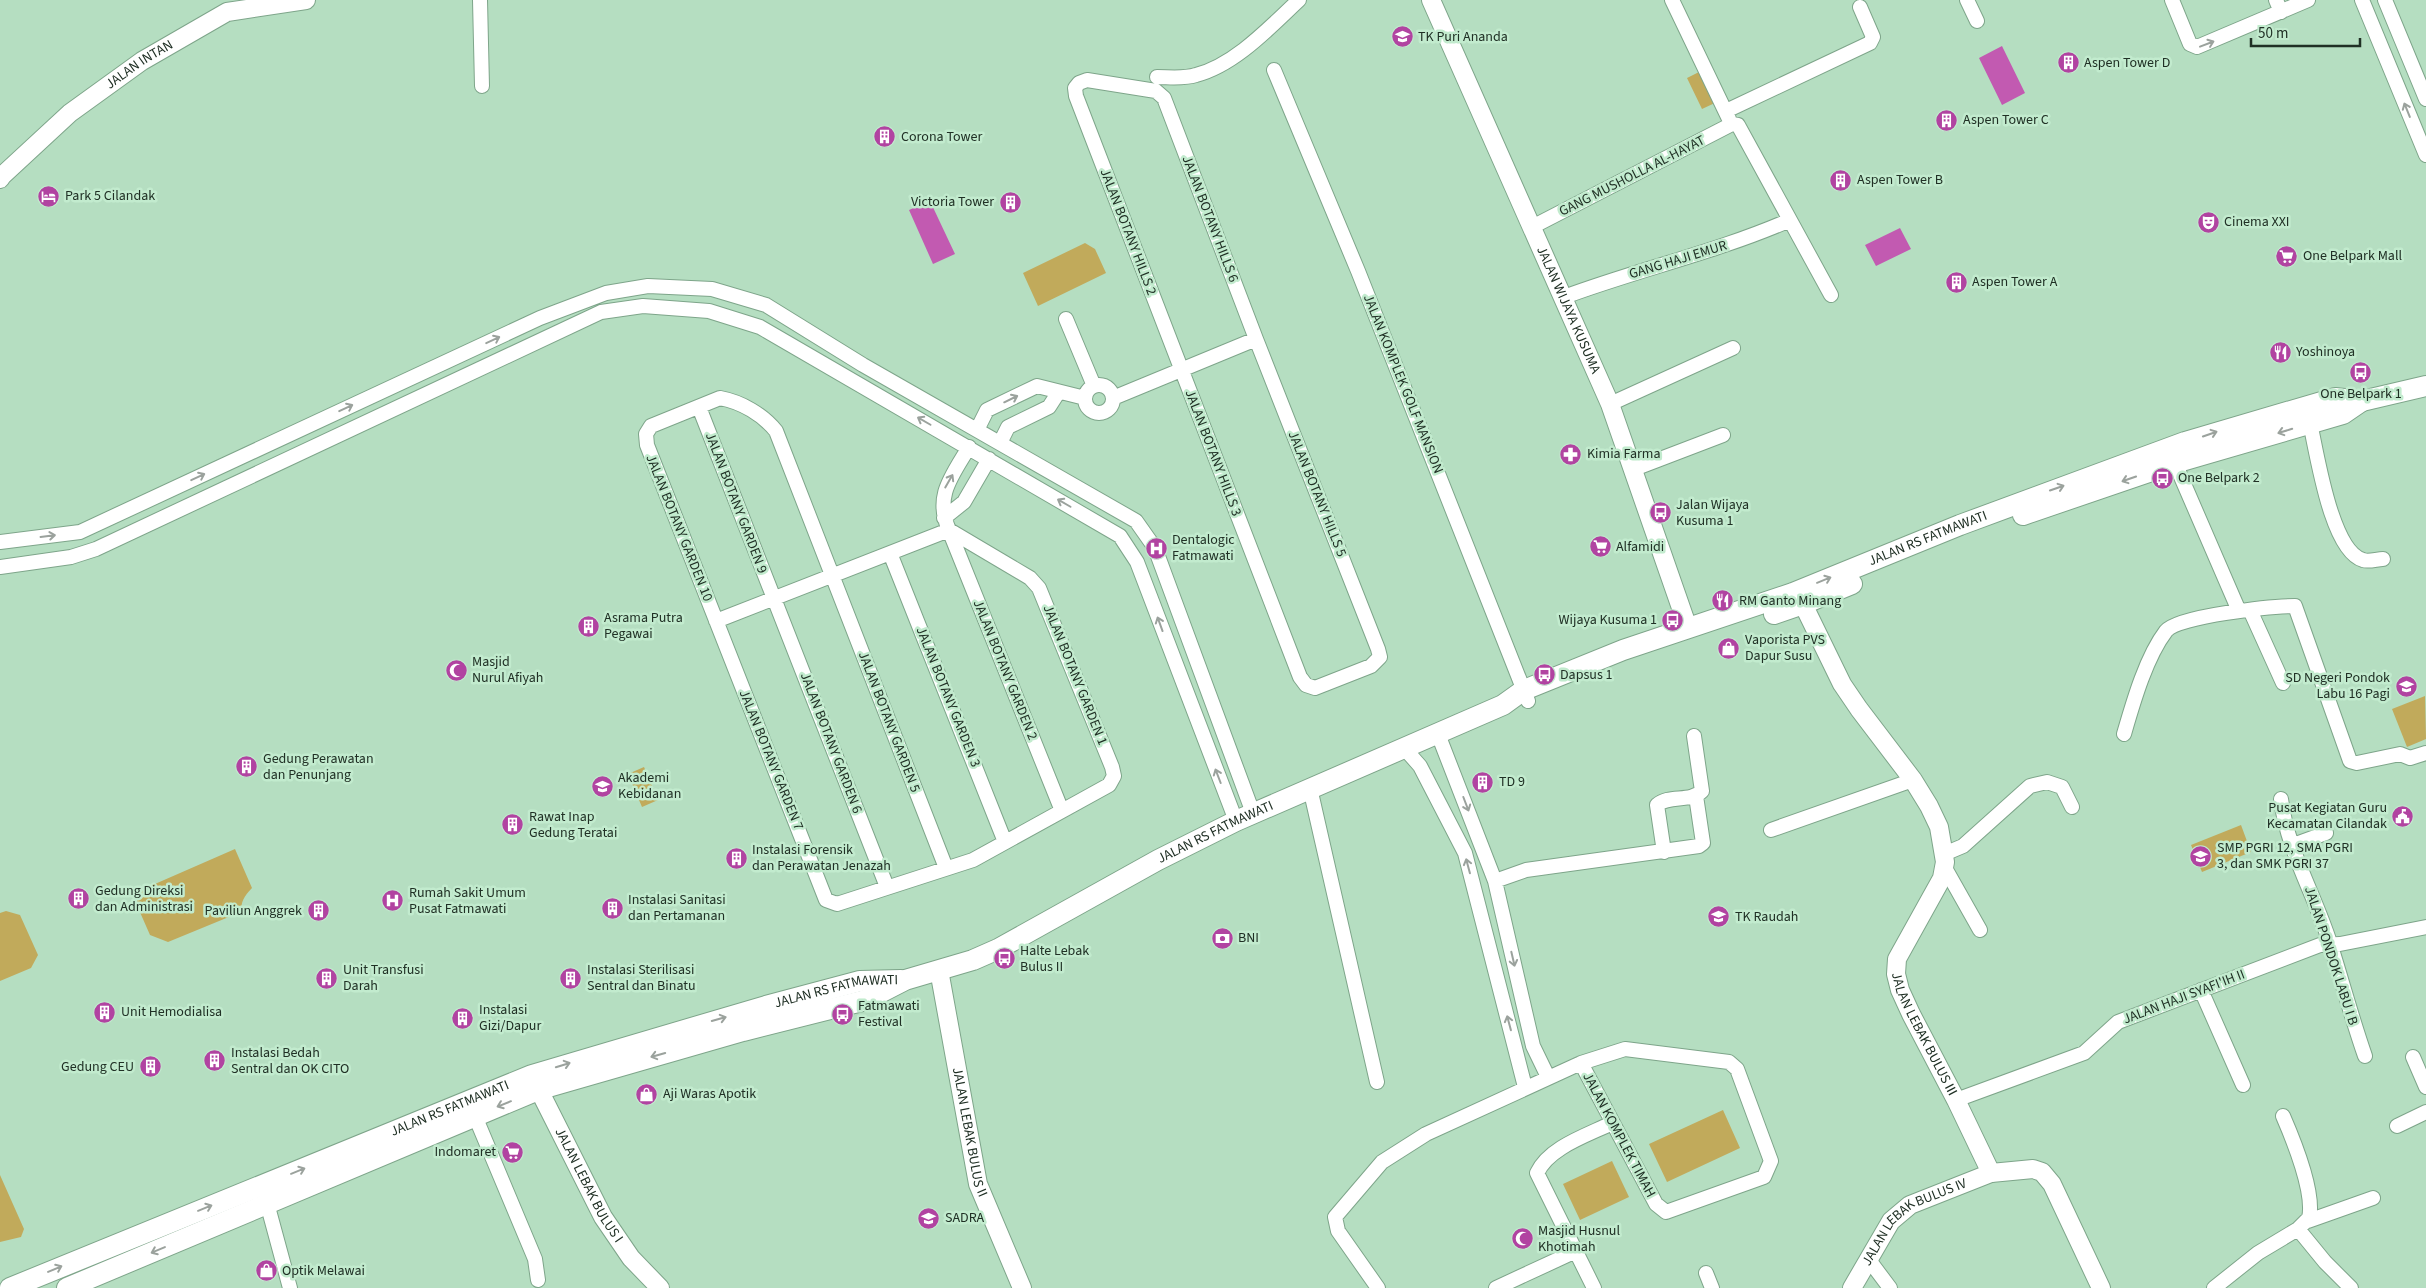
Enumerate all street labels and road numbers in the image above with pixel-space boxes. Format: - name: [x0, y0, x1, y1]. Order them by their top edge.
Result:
- street label: JALAN INTAN: [102, 35, 177, 94]
- street label: GANG MUSHOLLA AL-HAYAT: [1556, 130, 1709, 221]
- street label: JALAN BOTANY HILLS 6: [1177, 153, 1243, 285]
- street label: JALAN BOTANY HILLS 2: [1095, 166, 1161, 298]
- street label: GANG HAJI EMUR: [1627, 236, 1729, 284]
- street label: JALAN WIJAYA KUSUMA: [1531, 243, 1605, 377]
- street label: JALAN KOMPLEK GOLF MANSION: [1358, 291, 1448, 477]
- street label: JALAN BOTANY HILLS 3: [1180, 387, 1246, 519]
- street label: JALAN BOTANY HILLS 5: [1283, 428, 1351, 560]
- street label: JALAN BOTANY GARDEN 9: [700, 429, 772, 577]
- street label: JALAN BOTANY GARDEN 10: [640, 452, 718, 604]
- street label: JALAN RS FATMAWATI: [1866, 506, 1990, 571]
- street label: JALAN BOTANY GARDEN 2: [968, 597, 1042, 743]
- street label: JALAN BOTANY GARDEN 1: [1038, 602, 1112, 748]
- street label: JALAN BOTANY GARDEN 3: [911, 624, 985, 770]
- street label: JALAN BOTANY GARDEN 5: [853, 648, 925, 796]
- street label: JALAN BOTANY GARDEN 6: [795, 669, 867, 817]
- street label: JALAN BOTANY GARDEN 7: [734, 687, 808, 833]
- street label: JALAN RS FATMAWATI: [1154, 796, 1276, 869]
- street label: JALAN PONDOK LABU I B: [2299, 884, 2363, 1028]
- street label: JALAN HAJI SYAFI'IH II: [2120, 965, 2248, 1029]
- street label: JALAN RS FATMAWATI: [772, 970, 898, 1013]
- street label: JALAN LEBAK BULUS III: [1886, 970, 1962, 1099]
- street label: JALAN LEBAK BULUS II: [947, 1066, 992, 1200]
- street label: JALAN KOMPLEK TIMAH: [1578, 1069, 1660, 1201]
- street label: JALAN RS FATMAWATI: [388, 1075, 512, 1142]
- street label: JALAN LEBAK BULUS I: [550, 1124, 628, 1247]
- street label: JALAN LEBAK BULUS IV: [1857, 1173, 1971, 1269]

